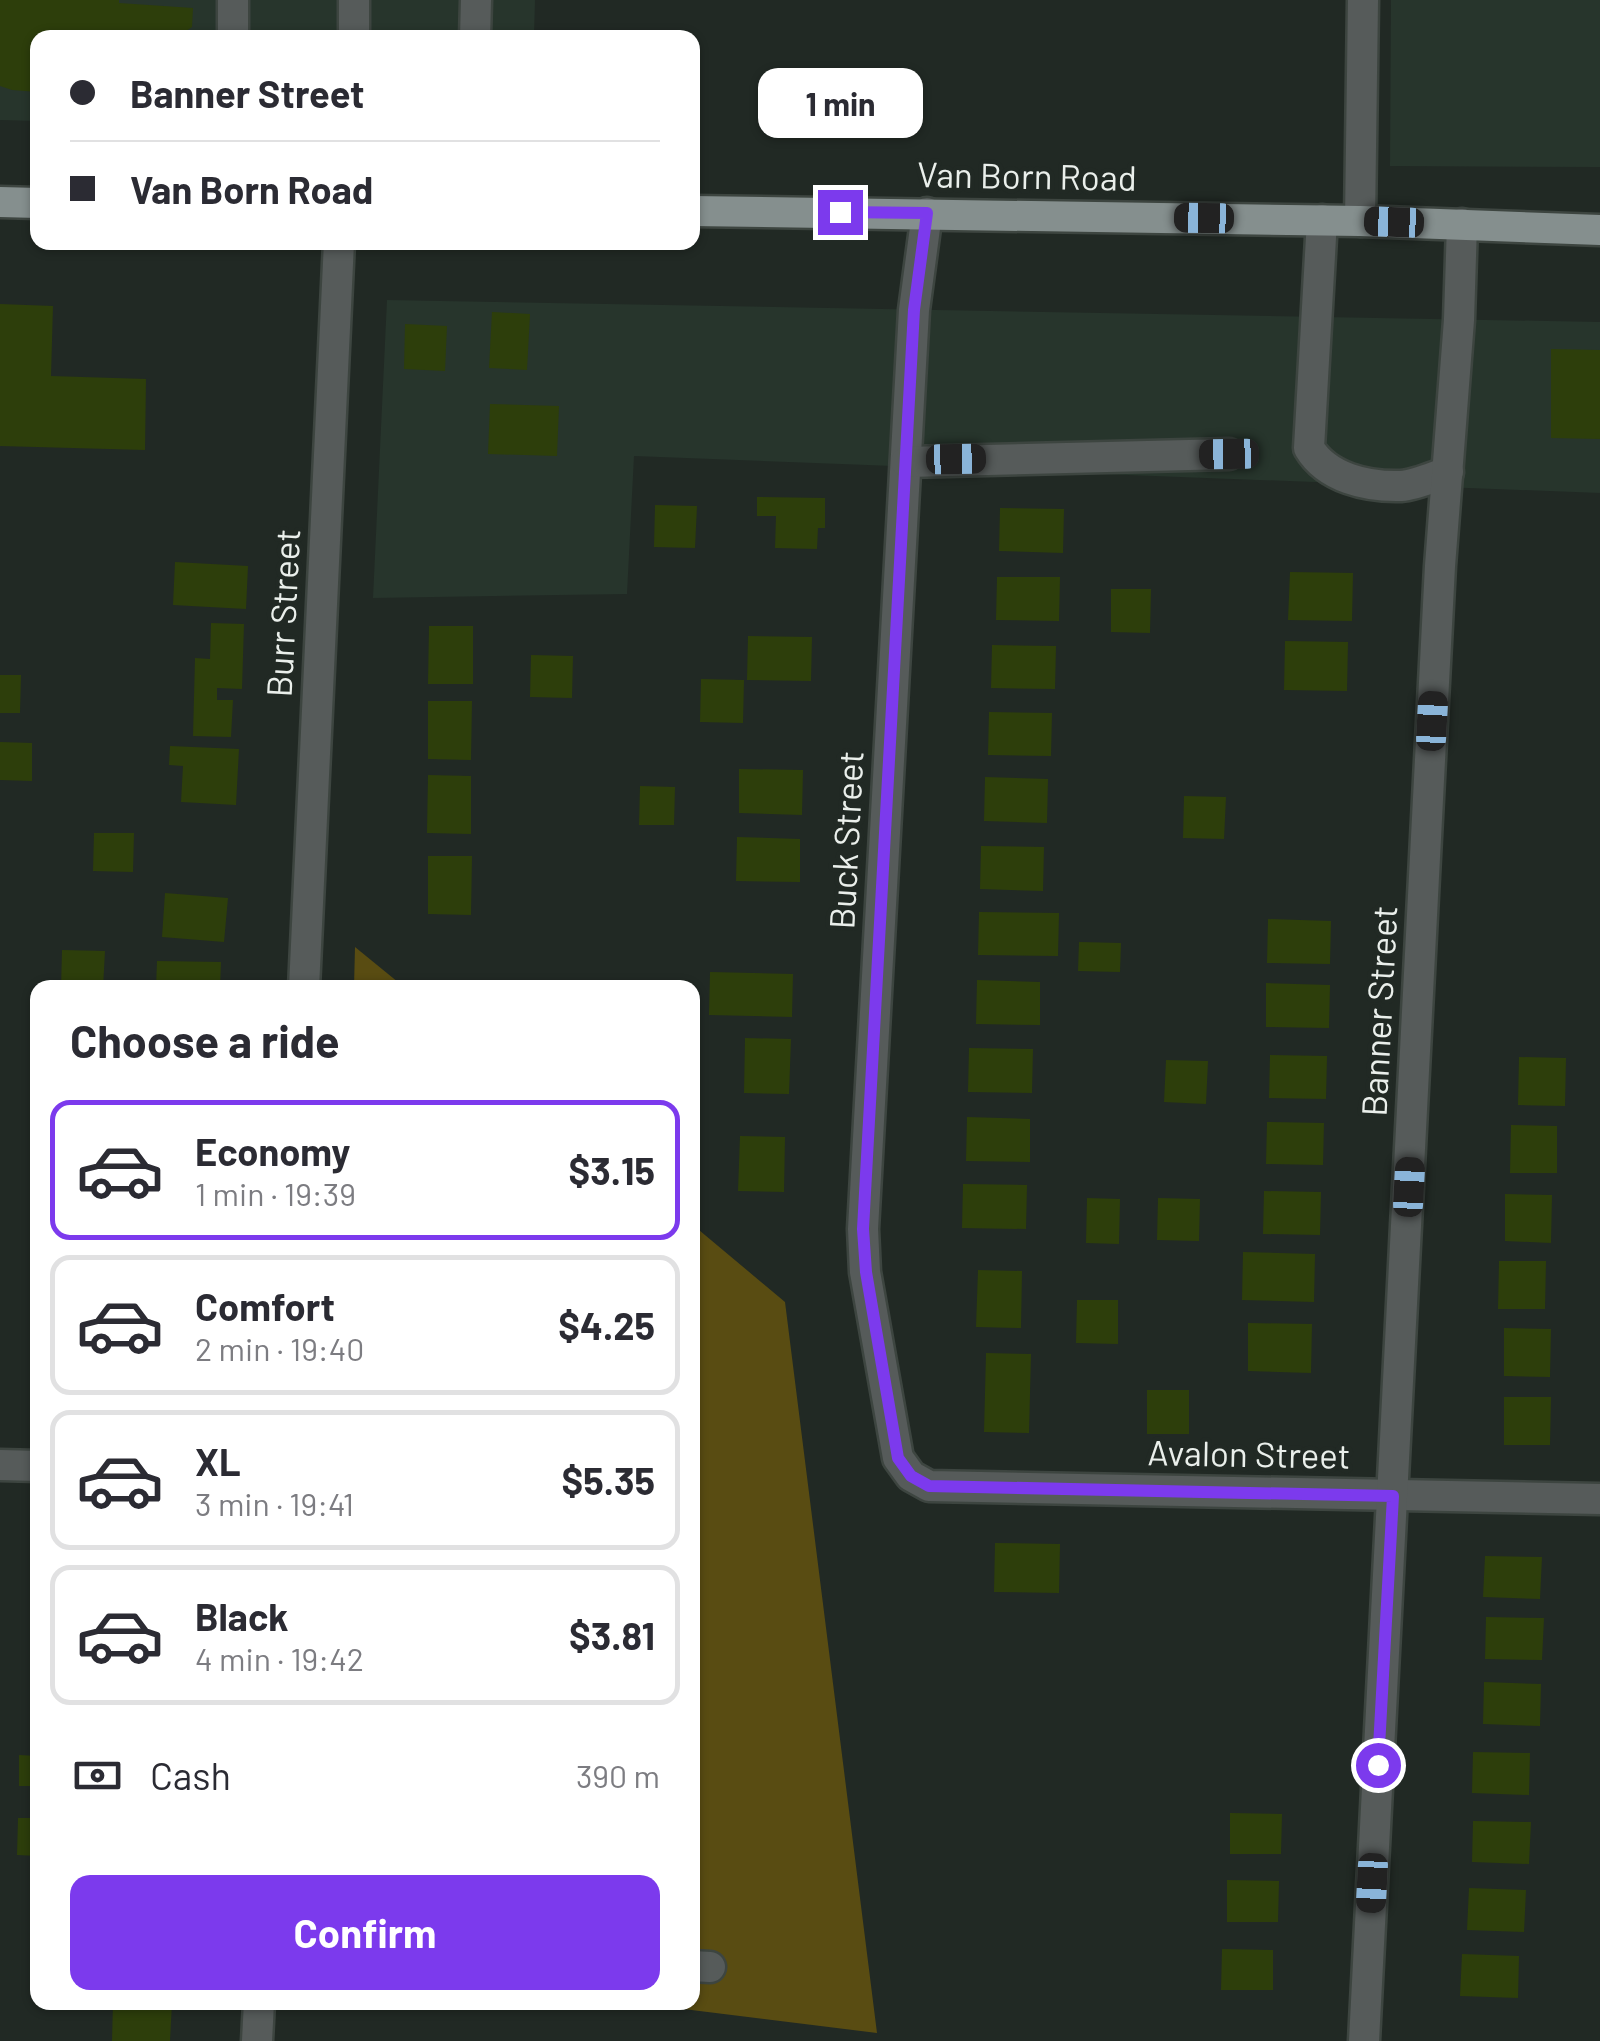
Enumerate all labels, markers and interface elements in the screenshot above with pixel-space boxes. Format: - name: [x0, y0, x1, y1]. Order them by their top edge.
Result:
- callout: 1 min: [758, 67, 922, 137]
- text: Banner Street: [130, 70, 364, 116]
- text: 1 min: [805, 84, 876, 122]
- street label: Van Born Road: [917, 152, 1137, 198]
- text: Van Born Road: [130, 166, 373, 212]
- route end: [818, 190, 863, 235]
- car: [1174, 202, 1234, 234]
- car: [1363, 206, 1425, 238]
- car: [1199, 438, 1259, 470]
- car: [926, 443, 986, 475]
- street label: Burr Street: [257, 528, 307, 698]
- car: [1415, 690, 1449, 752]
- street label: Buck Street: [819, 750, 871, 930]
- street label: Banner Street: [1352, 904, 1404, 1117]
- text: Choose a ride: [70, 1013, 340, 1067]
- icon: car: [75, 1125, 165, 1215]
- text: Economy: [195, 1128, 350, 1174]
- text: $3.15: [569, 1147, 655, 1193]
- car: [1392, 1156, 1426, 1218]
- text: 1 min · 19:39: [195, 1174, 356, 1212]
- icon: car: [75, 1280, 165, 1370]
- text: Comfort: [195, 1283, 335, 1329]
- text: $4.25: [558, 1302, 655, 1348]
- text: 2 min · 19:40: [195, 1329, 364, 1367]
- street label: Avalon Street: [1147, 1430, 1351, 1476]
- icon: car: [75, 1435, 165, 1525]
- text: XL: [195, 1438, 241, 1484]
- text: $5.35: [562, 1457, 655, 1503]
- text: 3 min · 19:41: [195, 1484, 354, 1522]
- icon: car: [75, 1590, 165, 1680]
- text: Black: [195, 1593, 289, 1639]
- text: $3.81: [569, 1612, 655, 1658]
- text: 4 min · 19:42: [195, 1639, 364, 1677]
- route start: [1356, 1743, 1401, 1788]
- icon: cash: [70, 1748, 125, 1803]
- text: Cash: [150, 1752, 231, 1798]
- text: 390 m: [576, 1756, 660, 1794]
- car: [1355, 1852, 1389, 1914]
- button: Confirm: [70, 1875, 660, 1990]

